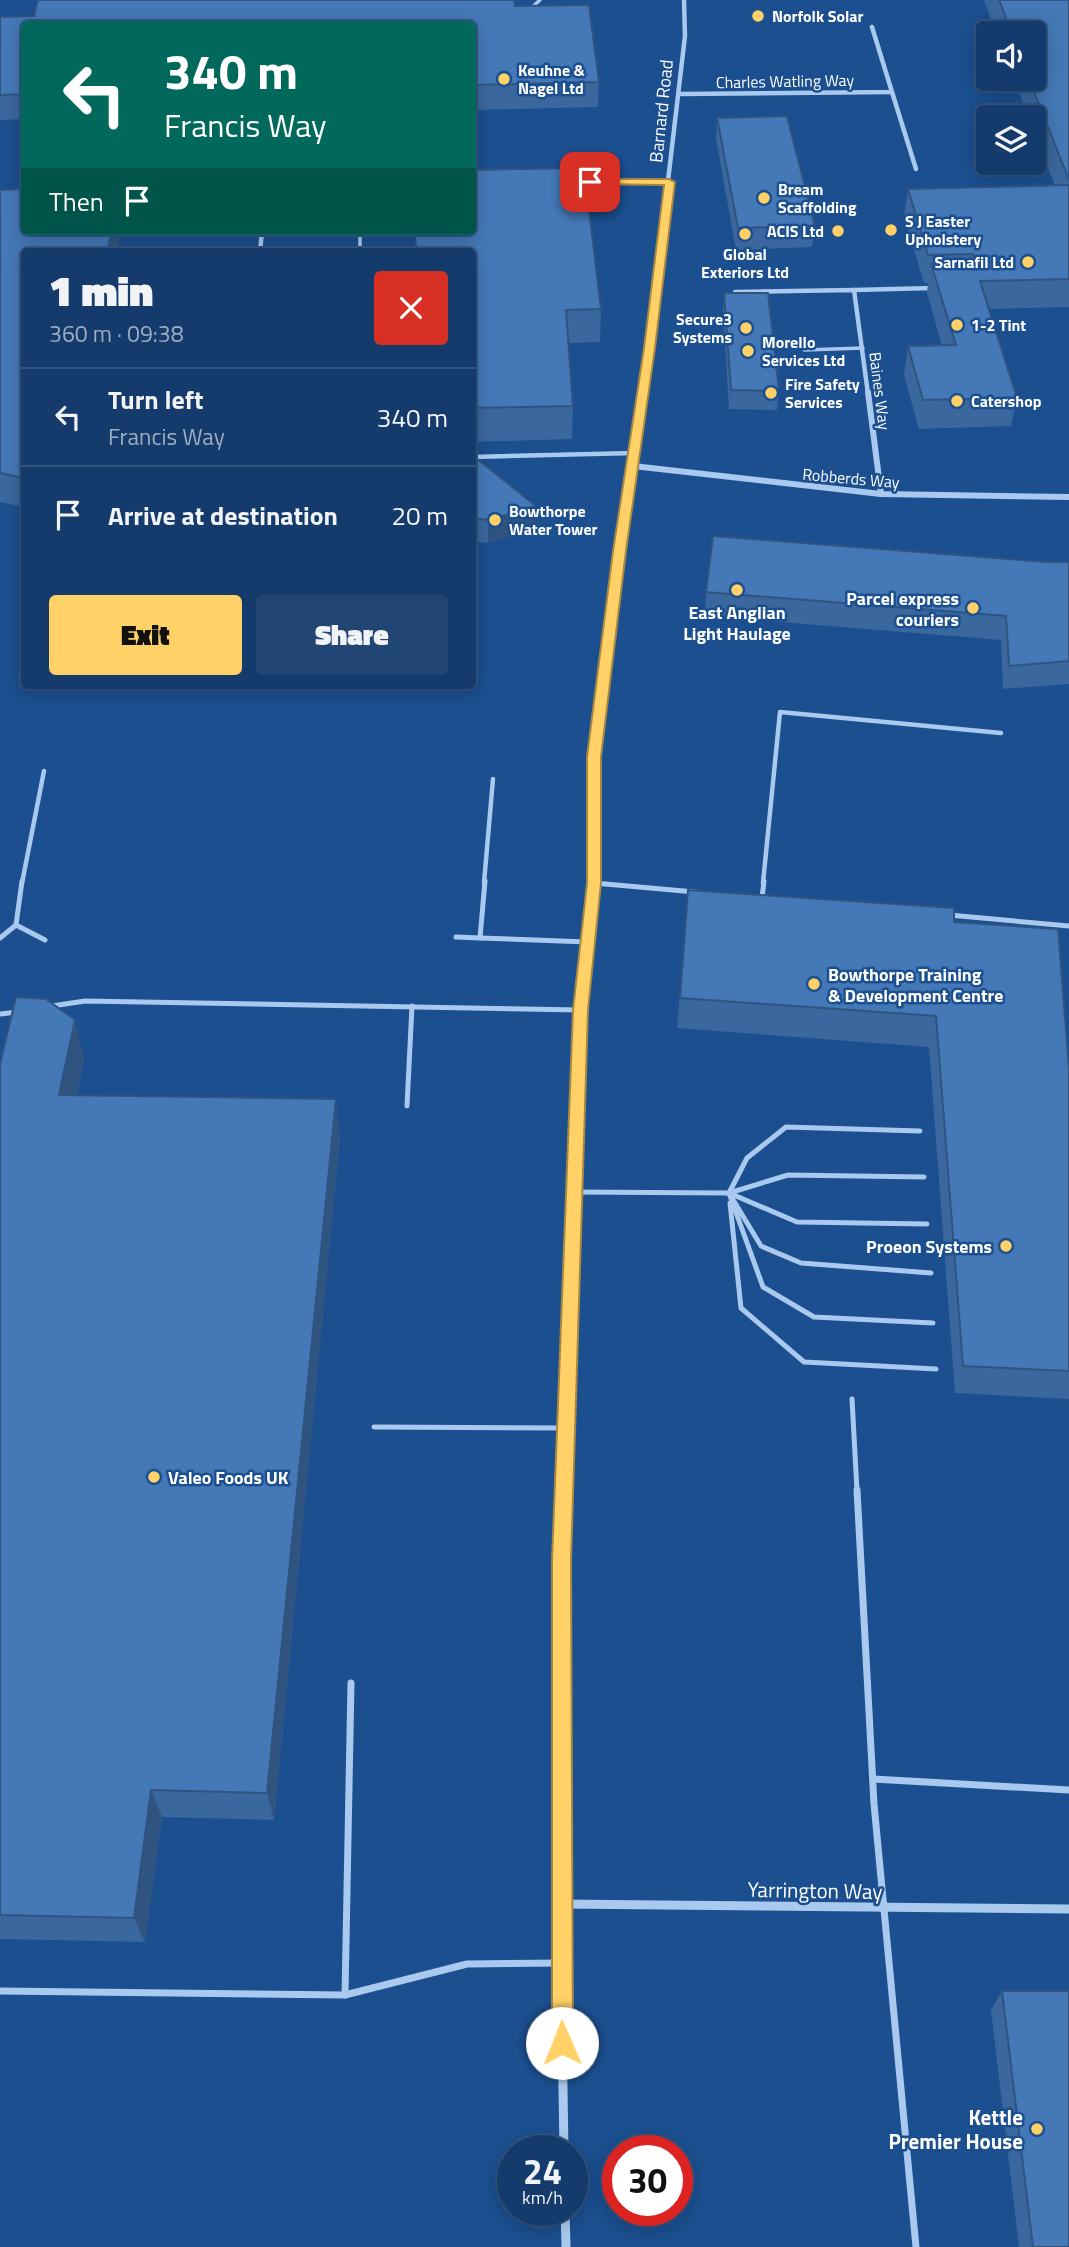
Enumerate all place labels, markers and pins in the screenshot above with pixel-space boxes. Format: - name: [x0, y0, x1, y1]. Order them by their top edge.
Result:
- place label: Norfolk Solar: [772, 4, 863, 28]
- marker: Norfolk Solar: [750, 8, 766, 24]
- place label: Keuhne & Nagel Ltd: [518, 58, 586, 100]
- marker: Keuhne & Nagel Ltd: [496, 71, 512, 87]
- pin: [560, 152, 620, 212]
- place label: Bream Scaffolding: [778, 177, 857, 219]
- marker: Bream Scaffolding: [756, 190, 772, 206]
- place label: S J Easter Upholstery: [905, 209, 981, 251]
- place label: ACIS Ltd: [767, 219, 824, 243]
- marker: S J Easter Upholstery: [883, 222, 899, 238]
- marker: ACIS Ltd: [830, 223, 846, 239]
- marker: Global Exteriors Ltd: [737, 226, 753, 242]
- place label: Global Exteriors Ltd: [701, 242, 789, 284]
- place label: Sarnafil Ltd: [934, 250, 1014, 274]
- marker: Sarnafil Ltd: [1020, 254, 1036, 270]
- place label: Secure3 Systems: [673, 307, 732, 349]
- place label: 1-2 Tint: [971, 313, 1026, 337]
- marker: 1-2 Tint: [949, 317, 965, 333]
- marker: Secure3 Systems: [738, 320, 754, 336]
- place label: Morello Services Ltd: [762, 330, 845, 372]
- marker: Morello Services Ltd: [740, 343, 756, 359]
- place label: Fire Safety Services: [785, 372, 860, 414]
- marker: Fire Safety Services: [763, 385, 779, 401]
- place label: Catershop: [971, 389, 1042, 413]
- marker: Catershop: [949, 393, 965, 409]
- place label: Bowthorpe Water Tower: [509, 499, 598, 541]
- marker: Bowthorpe Water Tower: [487, 512, 503, 528]
- marker: East Anglian Light Haulage: [729, 582, 745, 598]
- place label: Parcel express couriers: [846, 585, 959, 633]
- place label: East Anglian Light Haulage: [683, 599, 791, 647]
- marker: Parcel express couriers: [965, 600, 981, 616]
- place label: Bowthorpe Training & Development Centre: [828, 961, 1003, 1009]
- marker: Bowthorpe Training & Development Centre: [806, 976, 822, 992]
- place label: Proeon Systems: [866, 1233, 992, 1260]
- marker: Proeon Systems: [998, 1238, 1014, 1254]
- place label: Valeo Foods UK: [168, 1464, 289, 1491]
- marker: Valeo Foods UK: [146, 1469, 162, 1485]
- place label: Kettle Premier House: [888, 2101, 1023, 2157]
- marker: Kettle Premier House: [1029, 2121, 1045, 2137]

